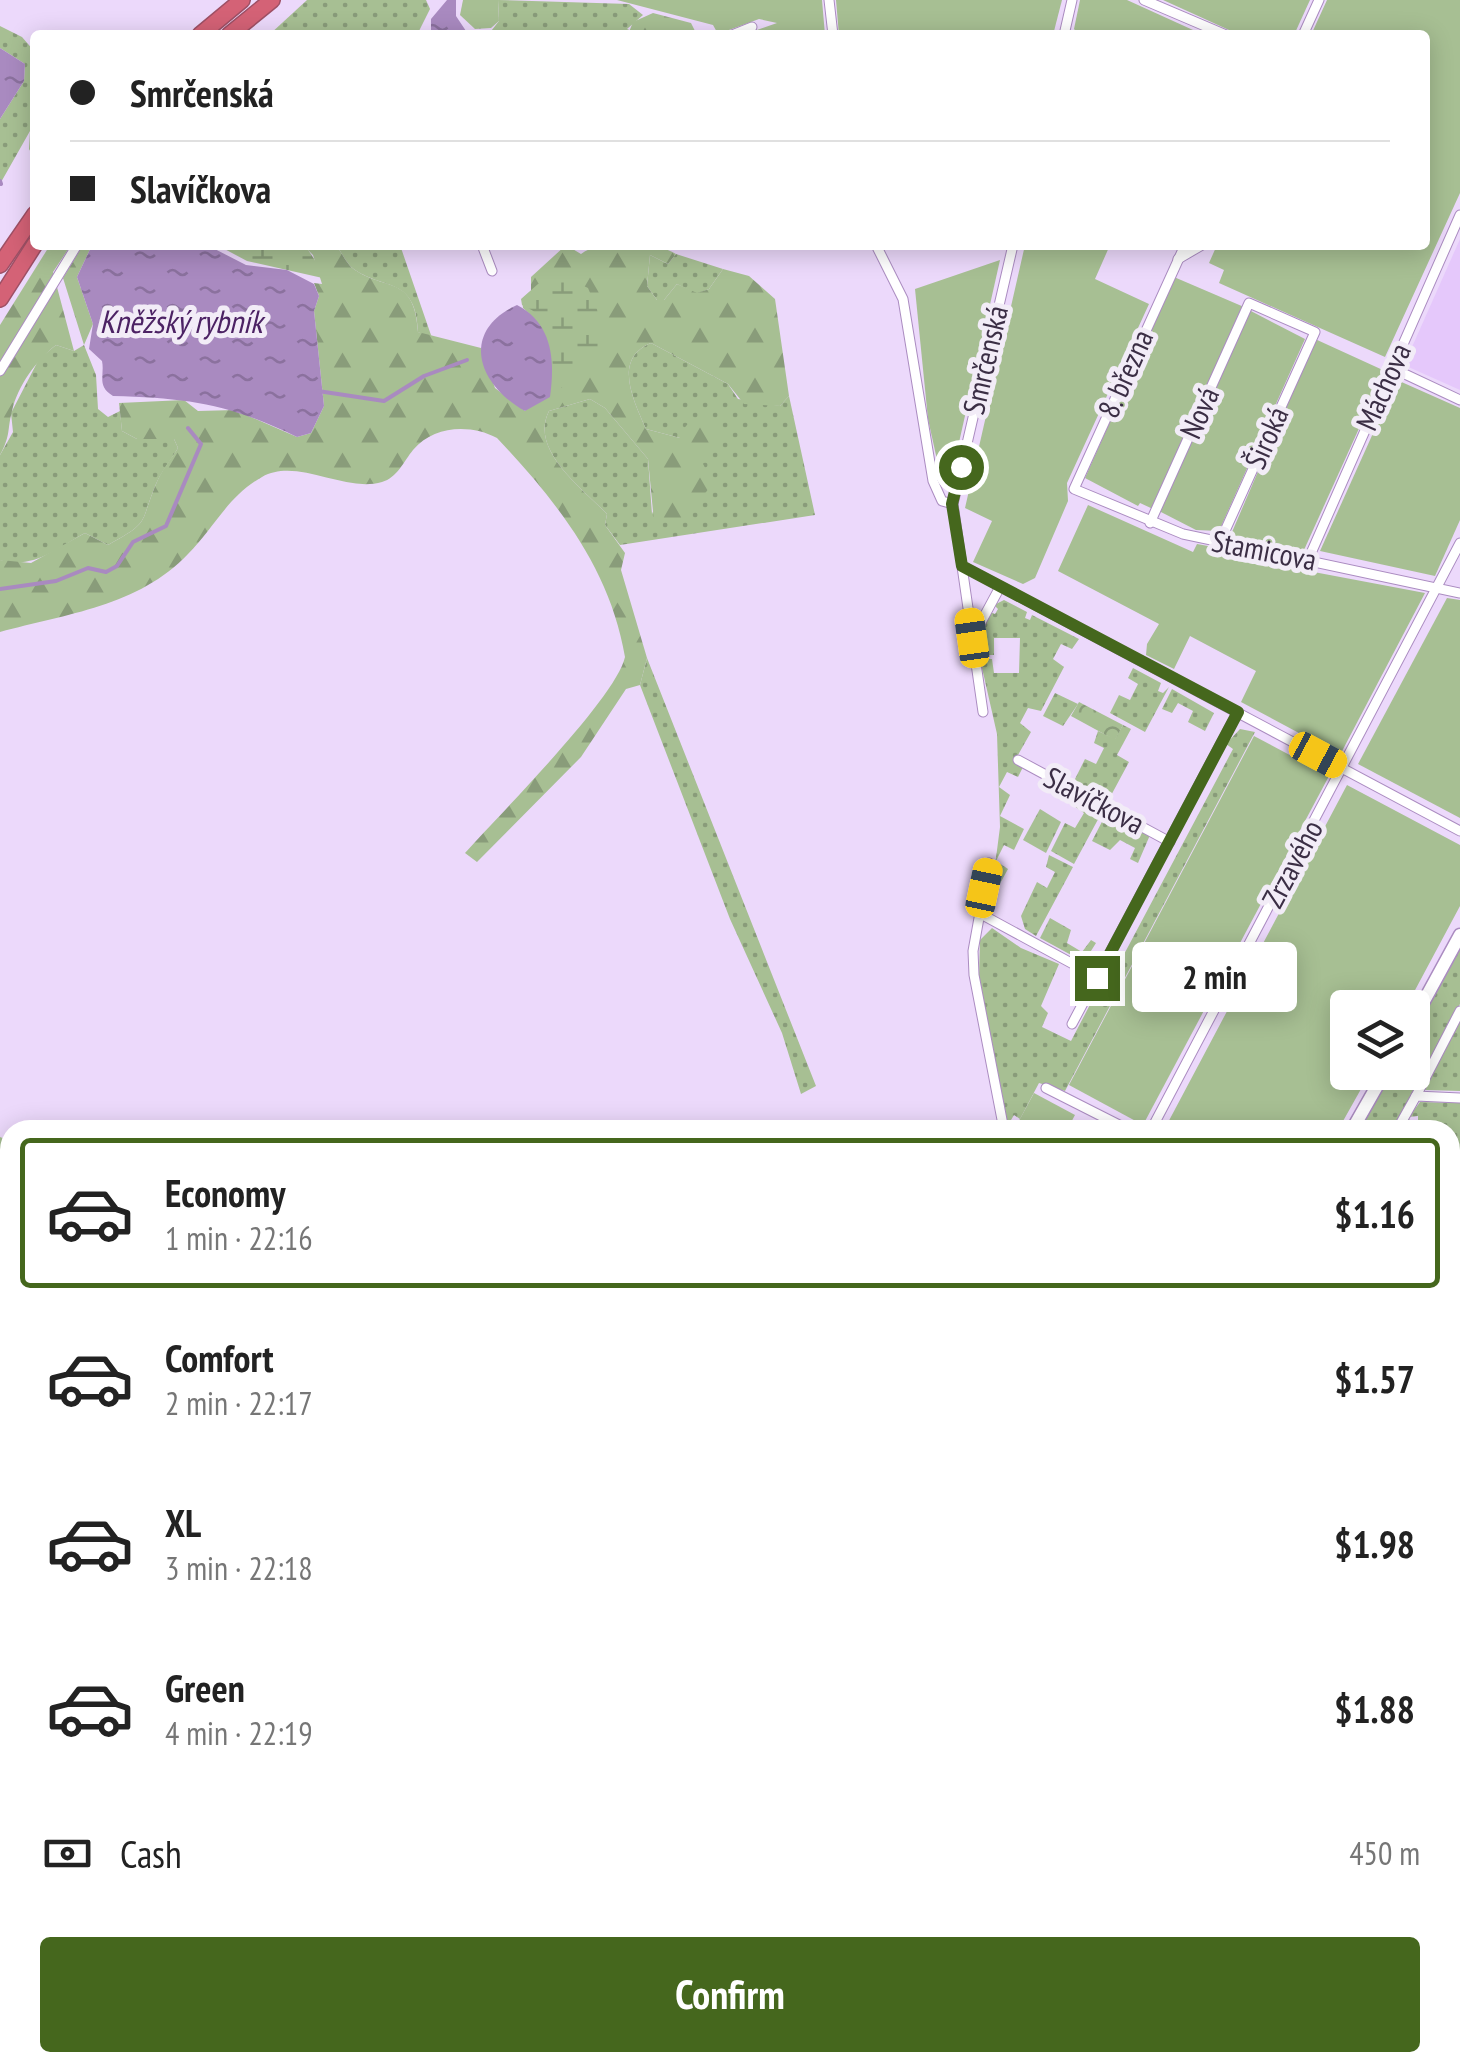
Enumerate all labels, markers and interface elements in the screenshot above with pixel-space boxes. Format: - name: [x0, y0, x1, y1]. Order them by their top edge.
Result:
- text: Smrčenská: [130, 68, 274, 117]
- text: Slavíčkova: [130, 164, 271, 213]
- water label: Kněžský rybník: [100, 300, 266, 342]
- street label: Smrčenská: [953, 302, 1016, 418]
- street label: 8. března: [1088, 323, 1161, 424]
- street label: Máchova: [1346, 337, 1419, 436]
- street label: Nová: [1170, 380, 1227, 444]
- street label: Široká: [1235, 400, 1296, 475]
- route start: [939, 445, 984, 490]
- street label: Stamicova: [1209, 520, 1320, 579]
- car: [953, 606, 991, 670]
- car: [1284, 728, 1352, 782]
- street label: Slavíčkova: [1038, 757, 1152, 842]
- street label: Zrzavého: [1252, 813, 1331, 914]
- car: [963, 856, 1005, 920]
- callout: 2 min: [1132, 943, 1297, 1013]
- route end: [1075, 956, 1120, 1001]
- text: 2 min: [1182, 956, 1247, 998]
- map controls: [1330, 990, 1430, 1090]
- button: layers: [1330, 990, 1430, 1090]
- icon: car: [45, 1168, 135, 1258]
- text: Economy: [165, 1168, 285, 1217]
- text: $1.16: [1334, 1189, 1415, 1238]
- text: 1 min · 22:16: [165, 1217, 313, 1259]
- icon: car: [45, 1333, 135, 1423]
- text: Comfort: [165, 1333, 274, 1382]
- text: $1.57: [1334, 1354, 1415, 1403]
- text: 2 min · 22:17: [165, 1382, 313, 1424]
- icon: car: [45, 1498, 135, 1588]
- text: XL: [165, 1498, 201, 1547]
- text: $1.98: [1334, 1519, 1415, 1568]
- text: 3 min · 22:18: [165, 1547, 313, 1589]
- icon: car: [45, 1663, 135, 1753]
- text: Green: [165, 1663, 245, 1712]
- text: $1.88: [1334, 1684, 1415, 1733]
- text: 4 min · 22:19: [165, 1712, 313, 1754]
- icon: cash: [40, 1826, 95, 1881]
- text: Cash: [120, 1829, 182, 1878]
- text: 450 m: [1349, 1832, 1420, 1874]
- button: Confirm: [40, 1937, 1420, 2052]

